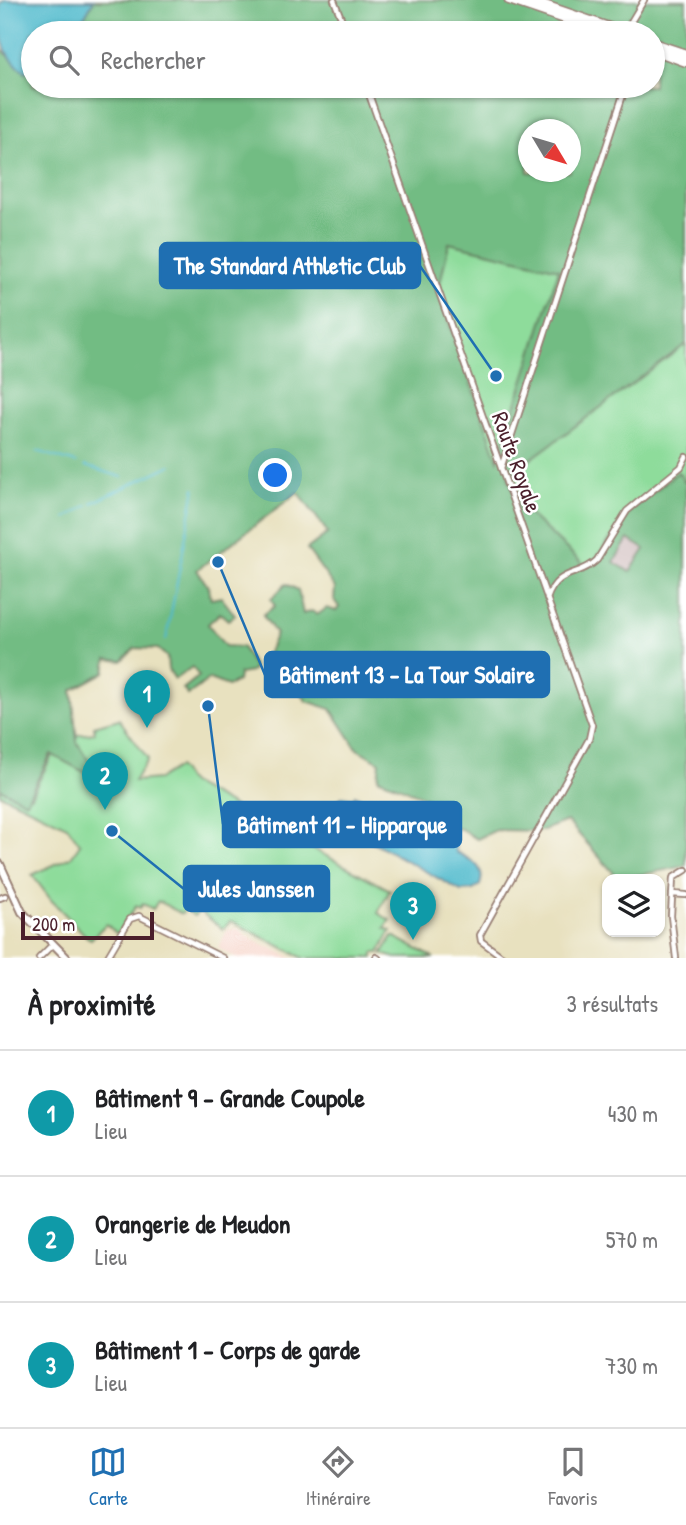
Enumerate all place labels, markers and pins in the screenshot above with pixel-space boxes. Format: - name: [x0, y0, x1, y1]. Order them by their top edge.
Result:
- callout: The Standard Athletic Club: [160, 243, 420, 288]
- callout: Bâtiment 13 - La Tour Solaire: [265, 652, 549, 697]
- pin: 1: [124, 670, 170, 728]
- pin: 2: [82, 752, 128, 810]
- callout: Bâtiment 11 - Hipparque: [223, 802, 461, 847]
- callout: Jules Janssen: [184, 866, 329, 911]
- pin: 3: [390, 882, 436, 940]

